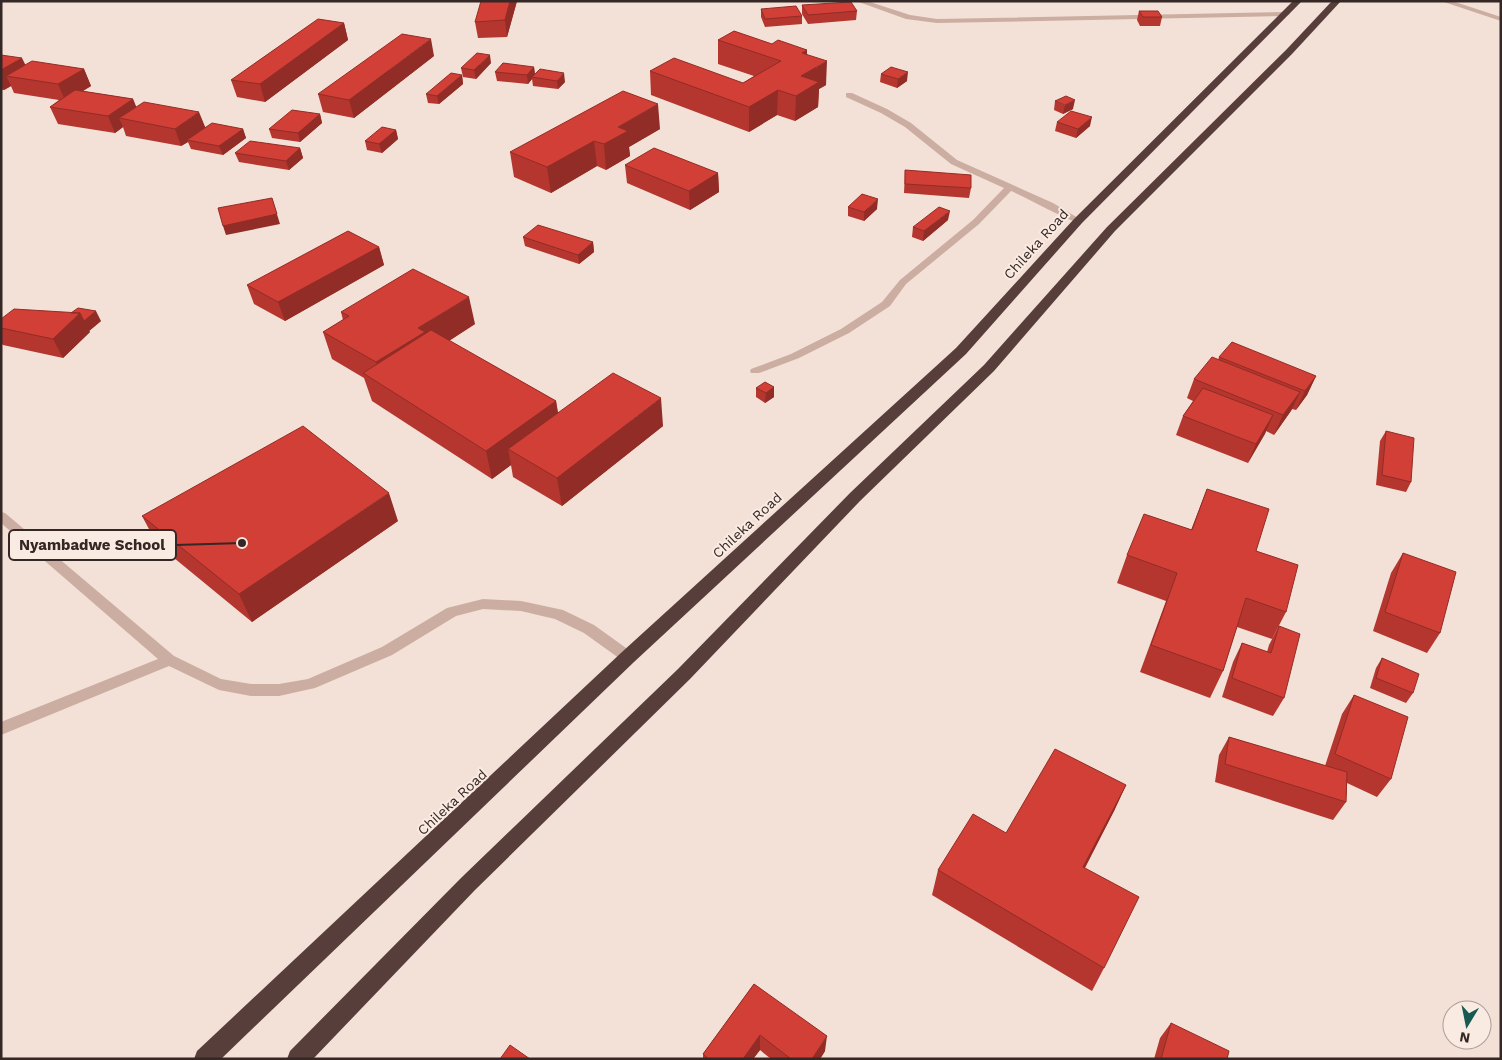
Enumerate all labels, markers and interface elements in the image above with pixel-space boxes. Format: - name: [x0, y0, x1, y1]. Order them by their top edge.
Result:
- street label: Chileka Road: [1000, 206, 1072, 282]
- street label: Chileka Road: [709, 489, 785, 561]
- callout: Nyambadwe School: [9, 530, 176, 560]
- text: Nyambadwe School: [19, 536, 165, 554]
- street label: Chileka Road: [414, 766, 490, 838]
- north arrow: [1442, 1000, 1492, 1050]
- text: N: [1458, 1029, 1471, 1047]

